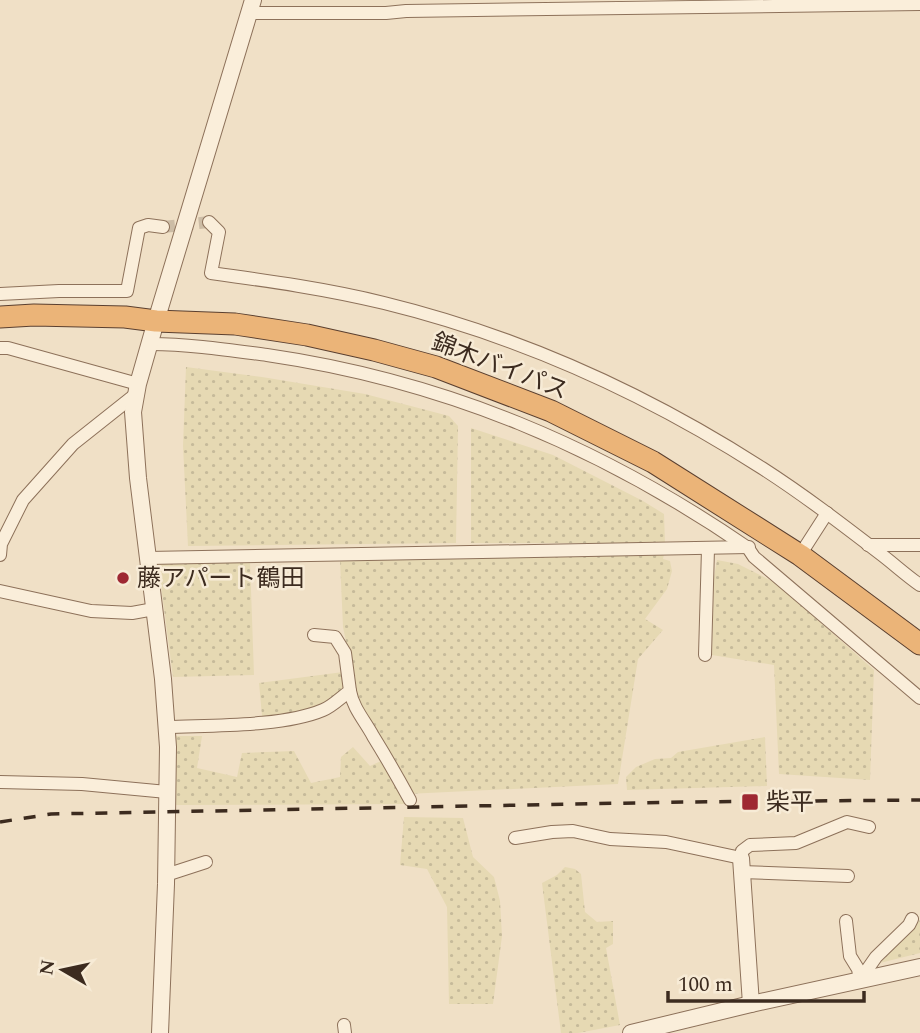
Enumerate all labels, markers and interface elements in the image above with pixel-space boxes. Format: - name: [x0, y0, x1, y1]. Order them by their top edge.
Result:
- street label: 錦木バイパス: [426, 324, 573, 409]
- place label: 藤アパート鶴田: [137, 561, 305, 597]
- marker: 藤アパート鶴田: [115, 570, 131, 586]
- place label: 柴平: [766, 785, 814, 821]
- marker: 柴平: [740, 792, 760, 812]
- north arrow: [28, 935, 98, 1005]
- text: N: [32, 958, 63, 978]
- scale bar: [668, 960, 864, 1004]
- text: 100 m: [678, 969, 733, 1001]

